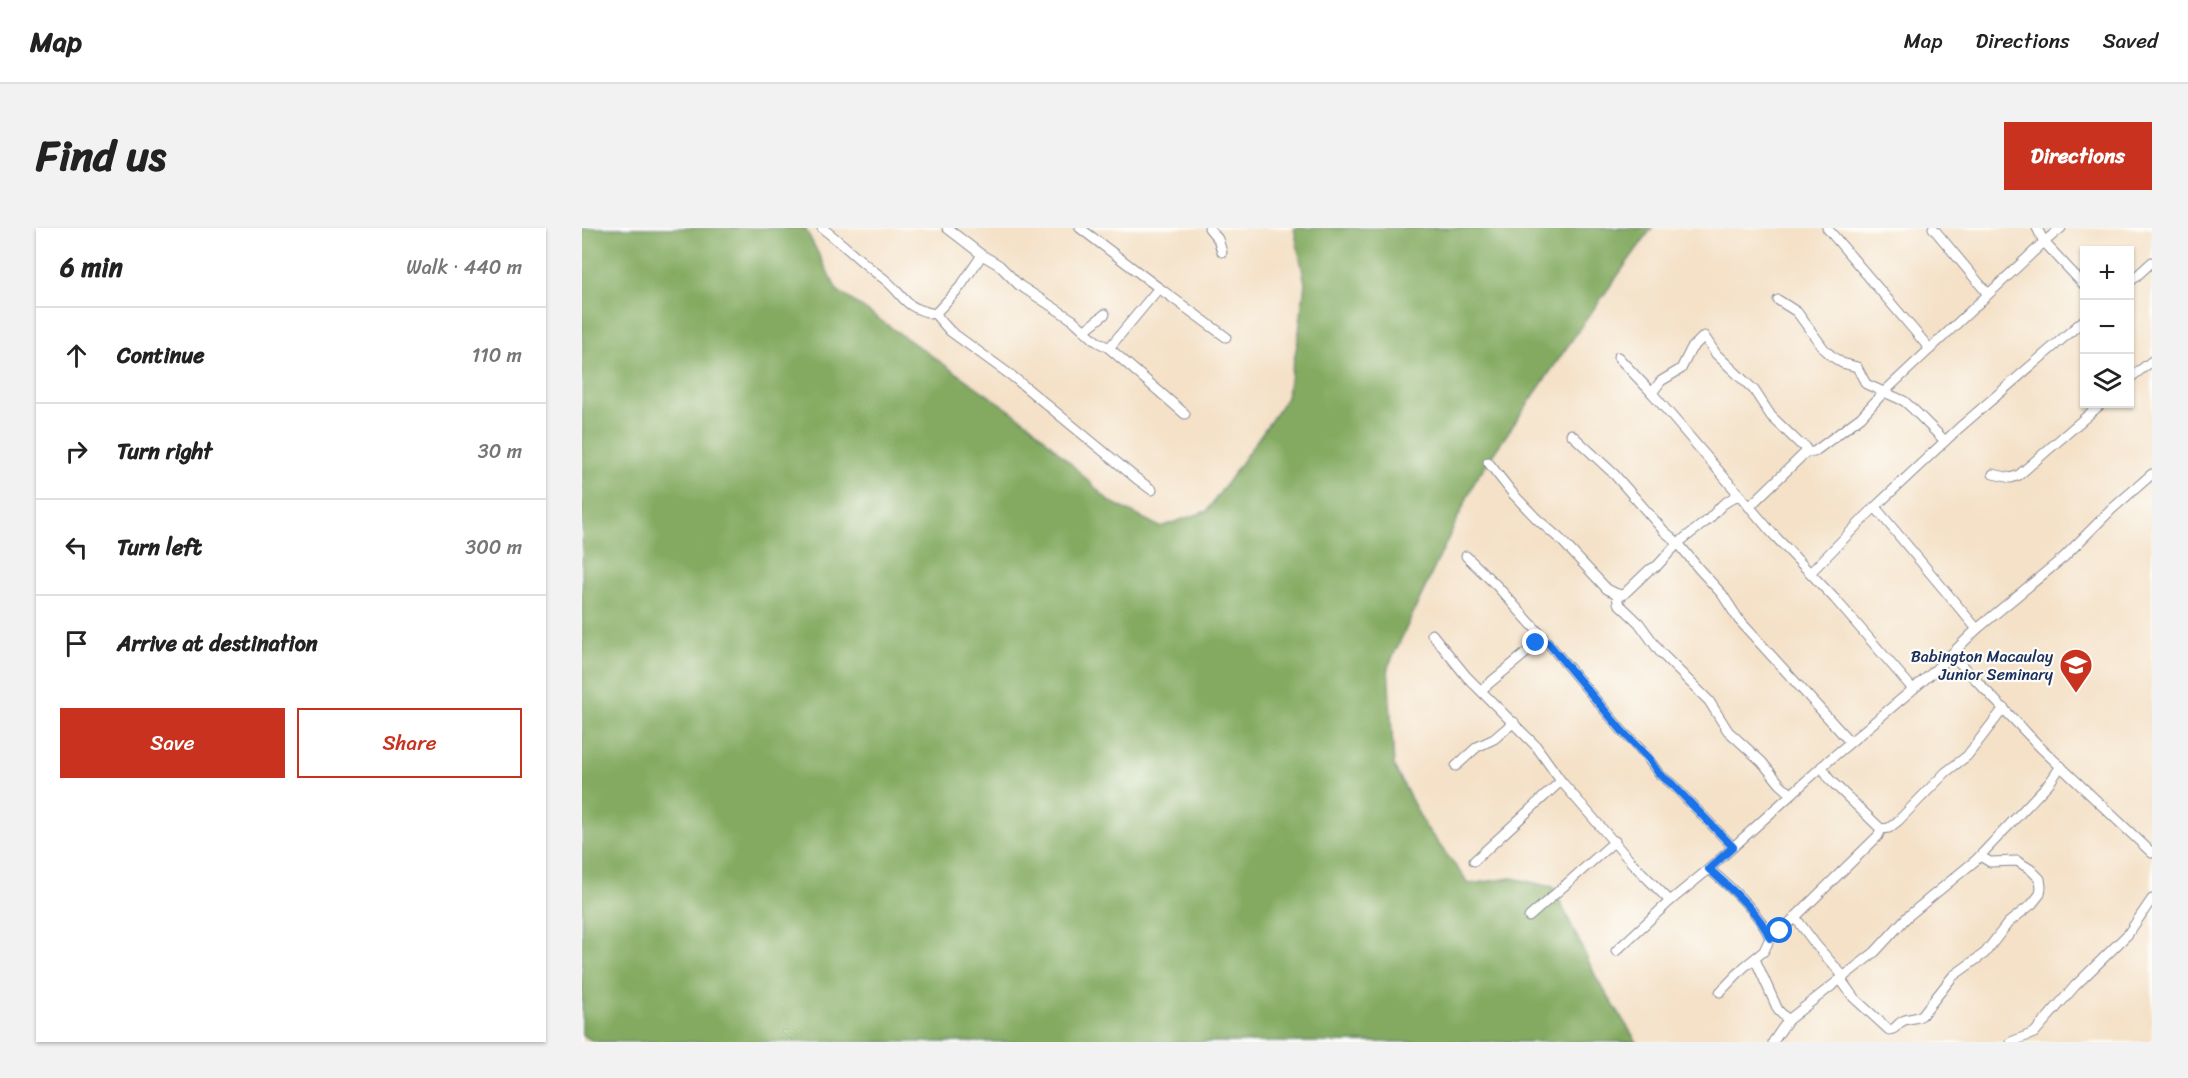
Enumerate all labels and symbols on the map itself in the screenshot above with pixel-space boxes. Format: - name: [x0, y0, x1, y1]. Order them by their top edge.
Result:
- route end: [1522, 629, 1548, 655]
- place label: Babington Macaulay Junior Seminary: [1911, 642, 2054, 689]
- school or university icon: Babington Macaulay Junior Seminary: [2058, 647, 2094, 694]
- route start: [1766, 917, 1792, 943]

